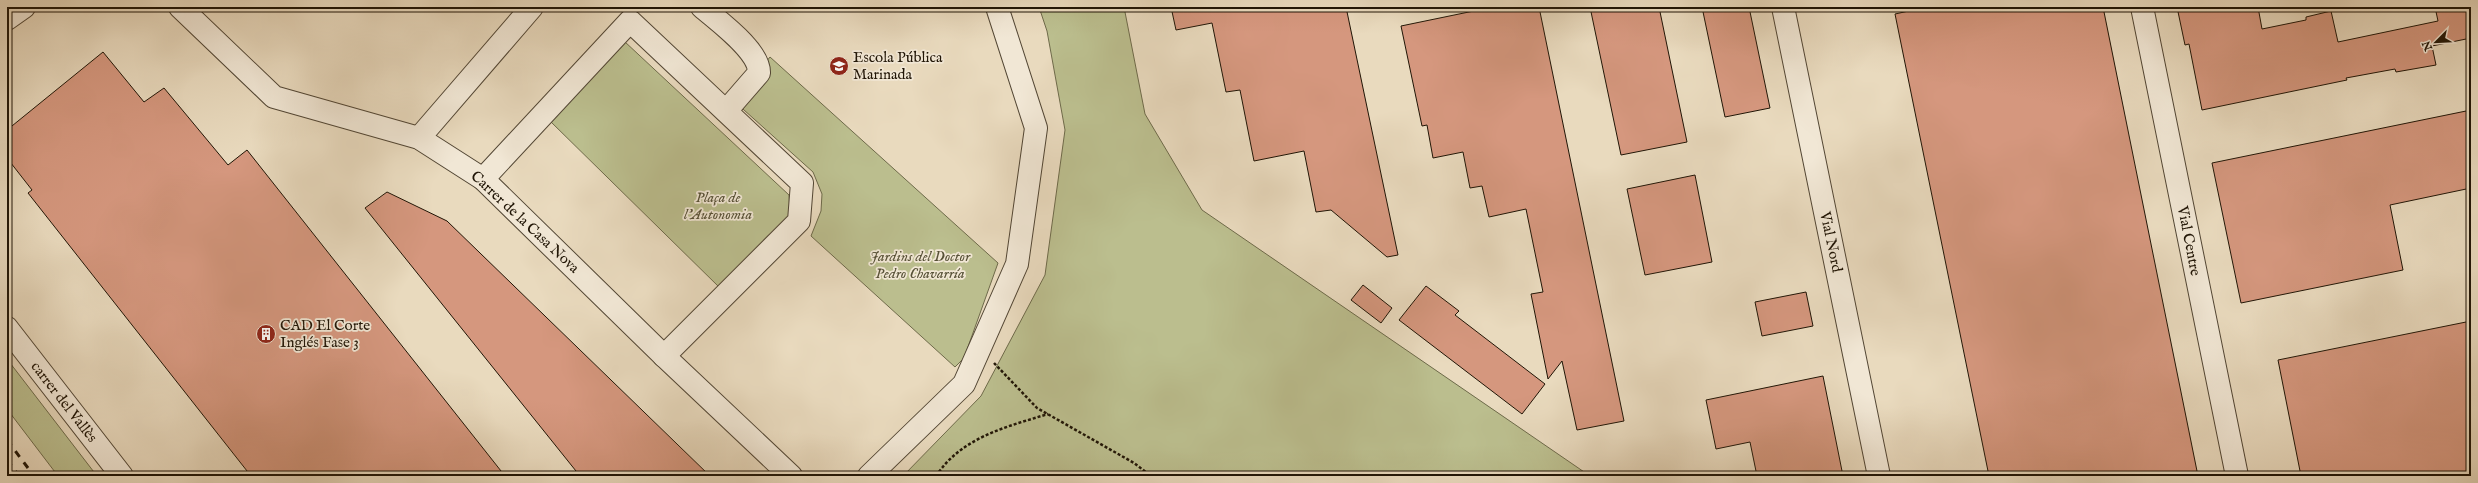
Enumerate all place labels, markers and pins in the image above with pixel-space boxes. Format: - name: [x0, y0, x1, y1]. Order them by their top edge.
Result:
- place label: Escola Pública Marinada: [853, 48, 943, 84]
- school or university icon: Escola Pública Marinada: [828, 55, 850, 77]
- place label: CAD El Corte Inglés Fase 3: [280, 316, 370, 352]
- building icon: CAD El Corte Inglés Fase 3: [255, 323, 277, 345]

